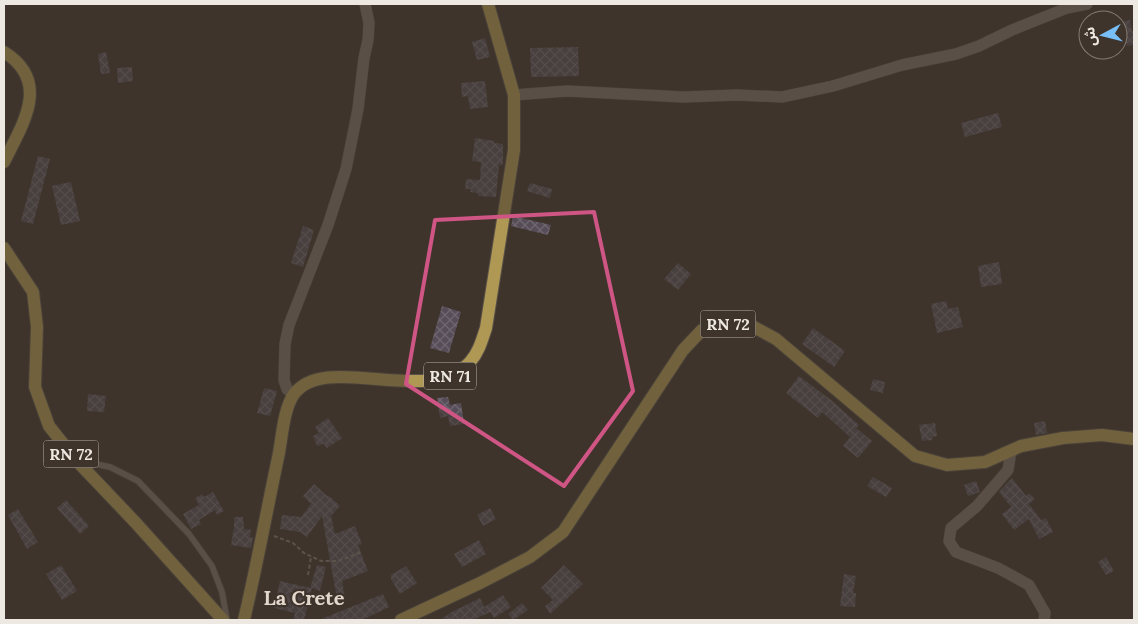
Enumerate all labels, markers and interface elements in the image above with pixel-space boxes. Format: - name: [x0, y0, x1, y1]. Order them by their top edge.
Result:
- north arrow: [1078, 10, 1128, 60]
- text: ش: [1080, 26, 1100, 47]
- road number: RN 72: [700, 310, 756, 338]
- road number: RN 71: [424, 362, 476, 390]
- road number: RN 72: [44, 440, 98, 468]
- district label: La Crete: [264, 585, 345, 610]

